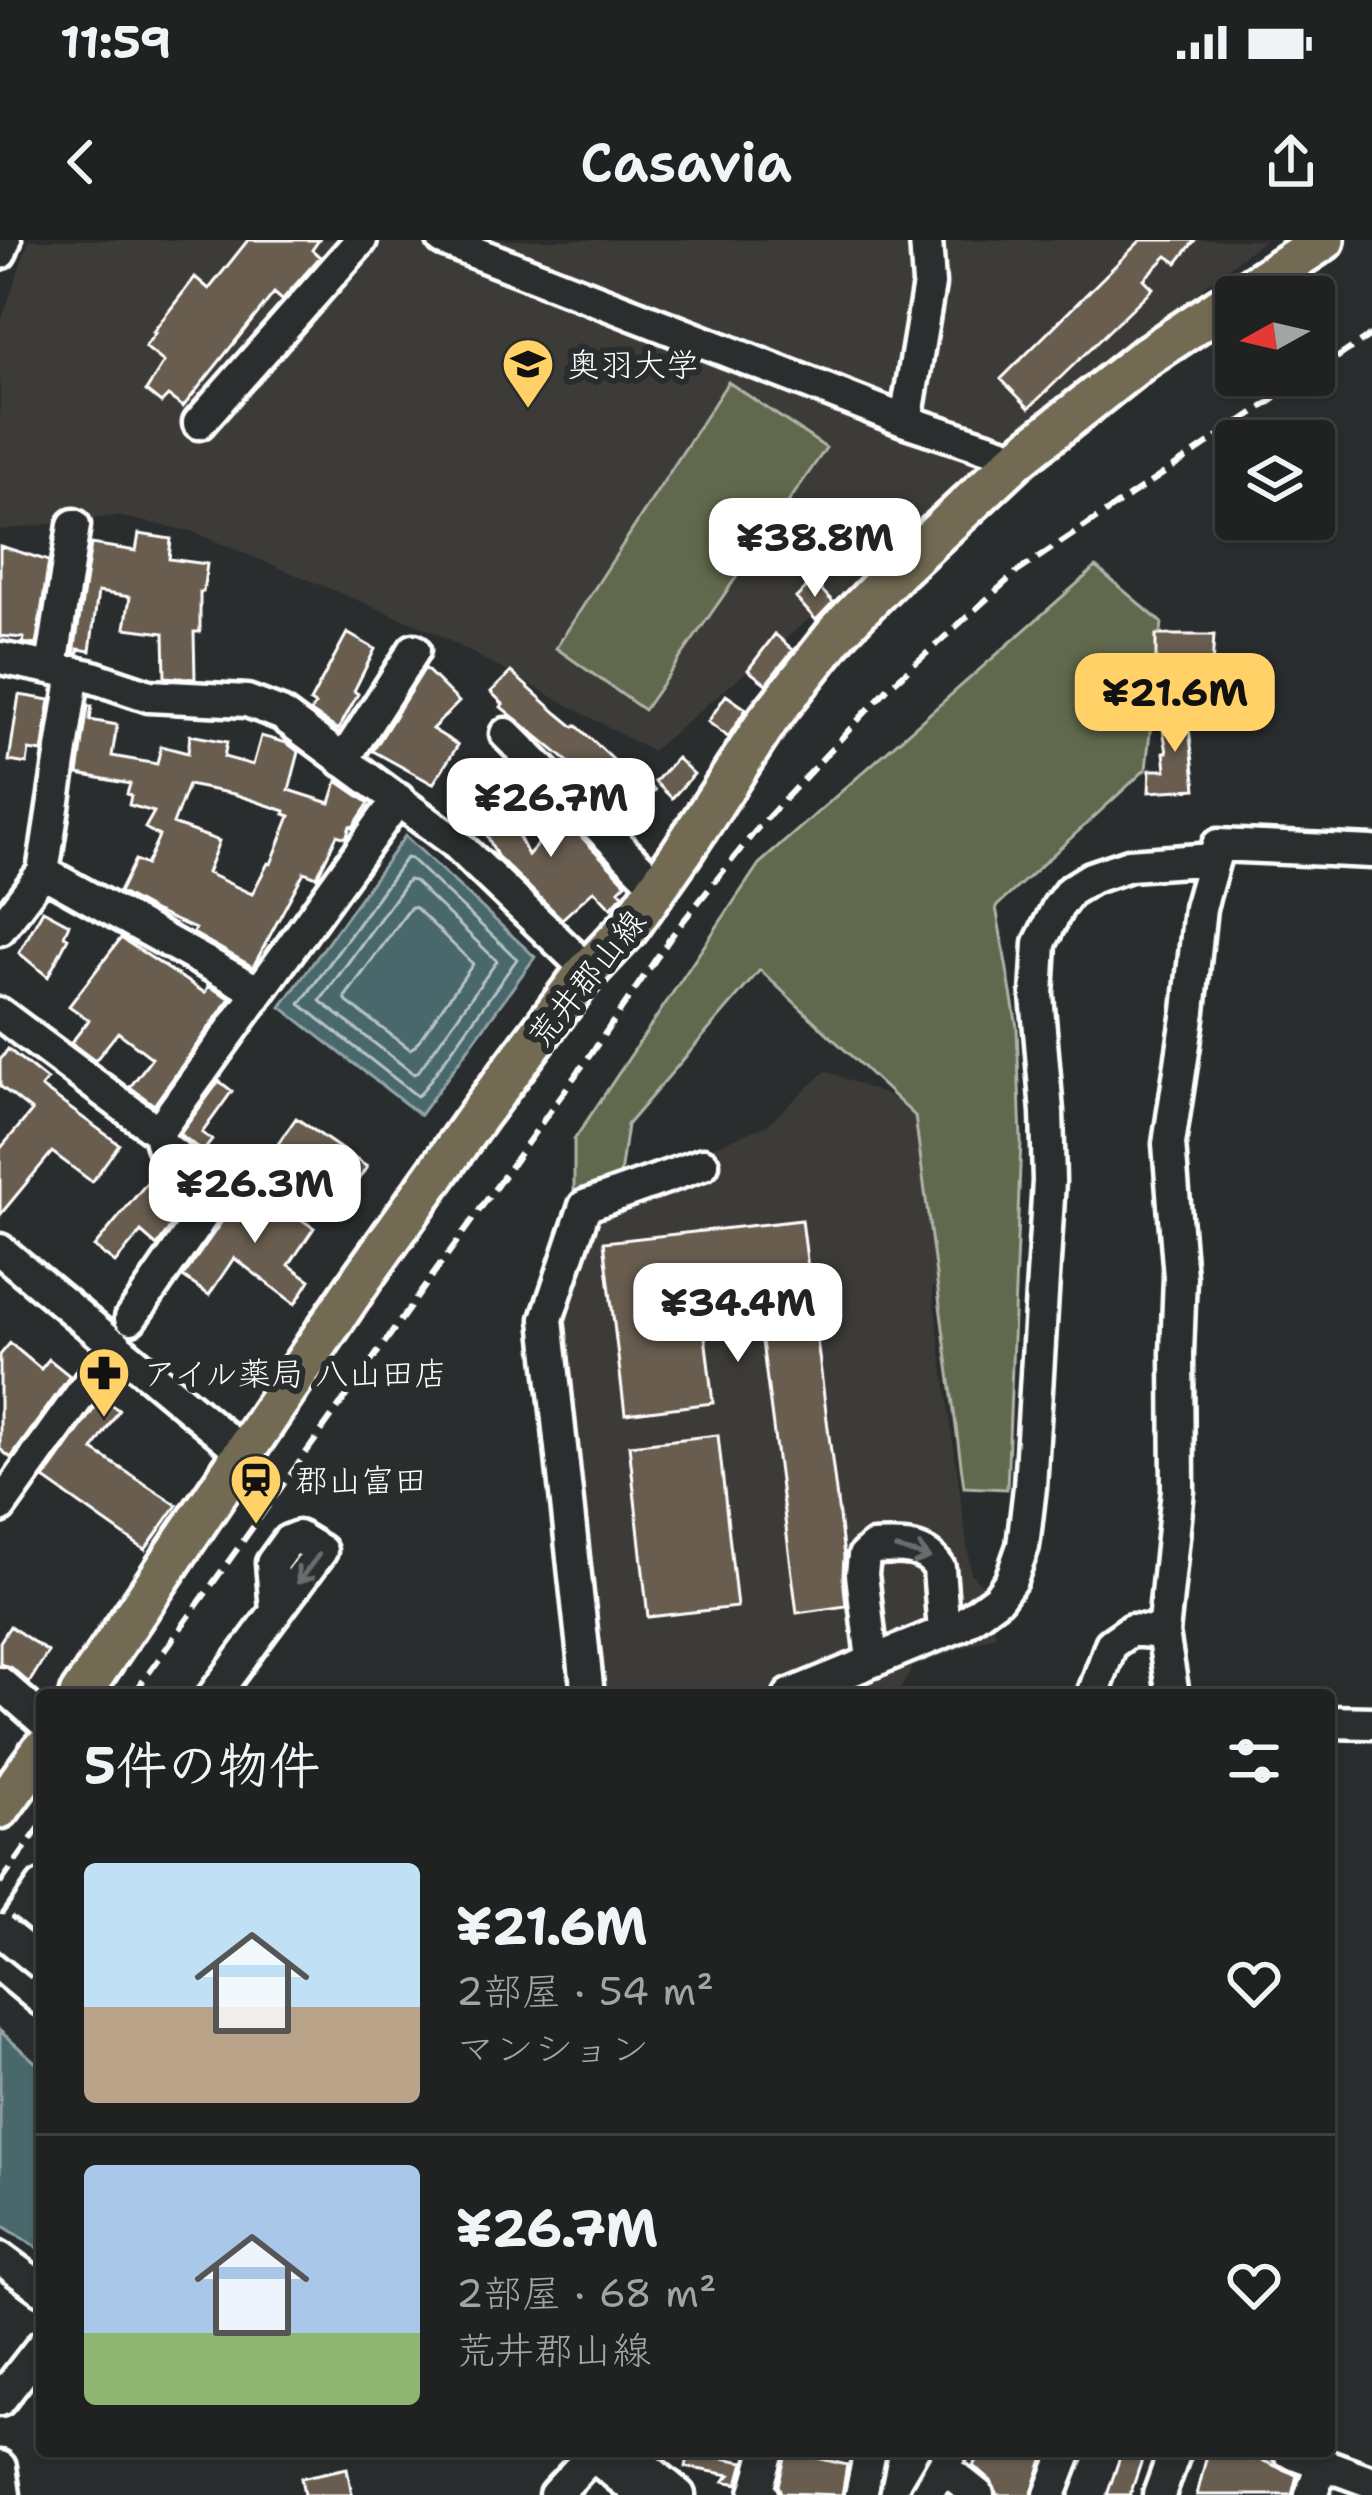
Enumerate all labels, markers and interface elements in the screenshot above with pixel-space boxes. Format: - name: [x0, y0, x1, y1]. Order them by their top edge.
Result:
- text: 11:59: [60, 12, 171, 72]
- text: Casavia: [580, 126, 792, 198]
- icon: back: [48, 129, 114, 195]
- icon: share: [1258, 129, 1324, 195]
- north arrow: [1215, 276, 1335, 396]
- map controls: [1215, 276, 1335, 540]
- school or university icon: 奥羽大学: [500, 336, 556, 410]
- place label: 奥羽大学: [567, 342, 699, 387]
- button: layers: [1215, 420, 1335, 540]
- pin: ¥38.8M: [717, 498, 913, 600]
- text: ¥38.8M: [736, 511, 894, 563]
- pin: ¥21.6M: [1077, 653, 1273, 755]
- text: ¥21.6M: [1102, 666, 1248, 718]
- pin: ¥26.7M: [453, 758, 649, 860]
- text: ¥26.7M: [474, 771, 628, 823]
- street label: 荒井郡山線: [517, 900, 656, 1057]
- pin: ¥26.3M: [157, 1144, 353, 1246]
- text: ¥26.3M: [176, 1157, 334, 1209]
- pin: ¥34.4M: [640, 1263, 836, 1365]
- text: ¥34.4M: [660, 1276, 816, 1328]
- pharmacy icon: アイル薬局 八山田店: [76, 1345, 132, 1419]
- place label: アイル薬局 八山田店: [143, 1351, 447, 1396]
- station icon: 郡山富田: [228, 1452, 284, 1526]
- place label: 郡山富田: [295, 1458, 427, 1503]
- one-way arrow: [893, 1543, 931, 1565]
- one-way arrow: [295, 1552, 321, 1585]
- icon: filters: [1221, 1728, 1287, 1794]
- text: 5件の物件: [84, 1731, 320, 1799]
- text: ¥21.6M: [456, 1892, 648, 1960]
- icon: home: [180, 1911, 324, 2055]
- icon: heart: [1221, 1950, 1287, 2016]
- text: 2部屋 · 54 m²: [456, 1965, 714, 2017]
- text: マンション: [456, 2022, 649, 2074]
- text: ¥26.7M: [456, 2194, 658, 2262]
- icon: home: [180, 2213, 324, 2357]
- icon: heart: [1221, 2252, 1287, 2318]
- text: 2部屋 · 68 m²: [456, 2267, 717, 2319]
- text: 荒井郡山線: [456, 2324, 651, 2376]

